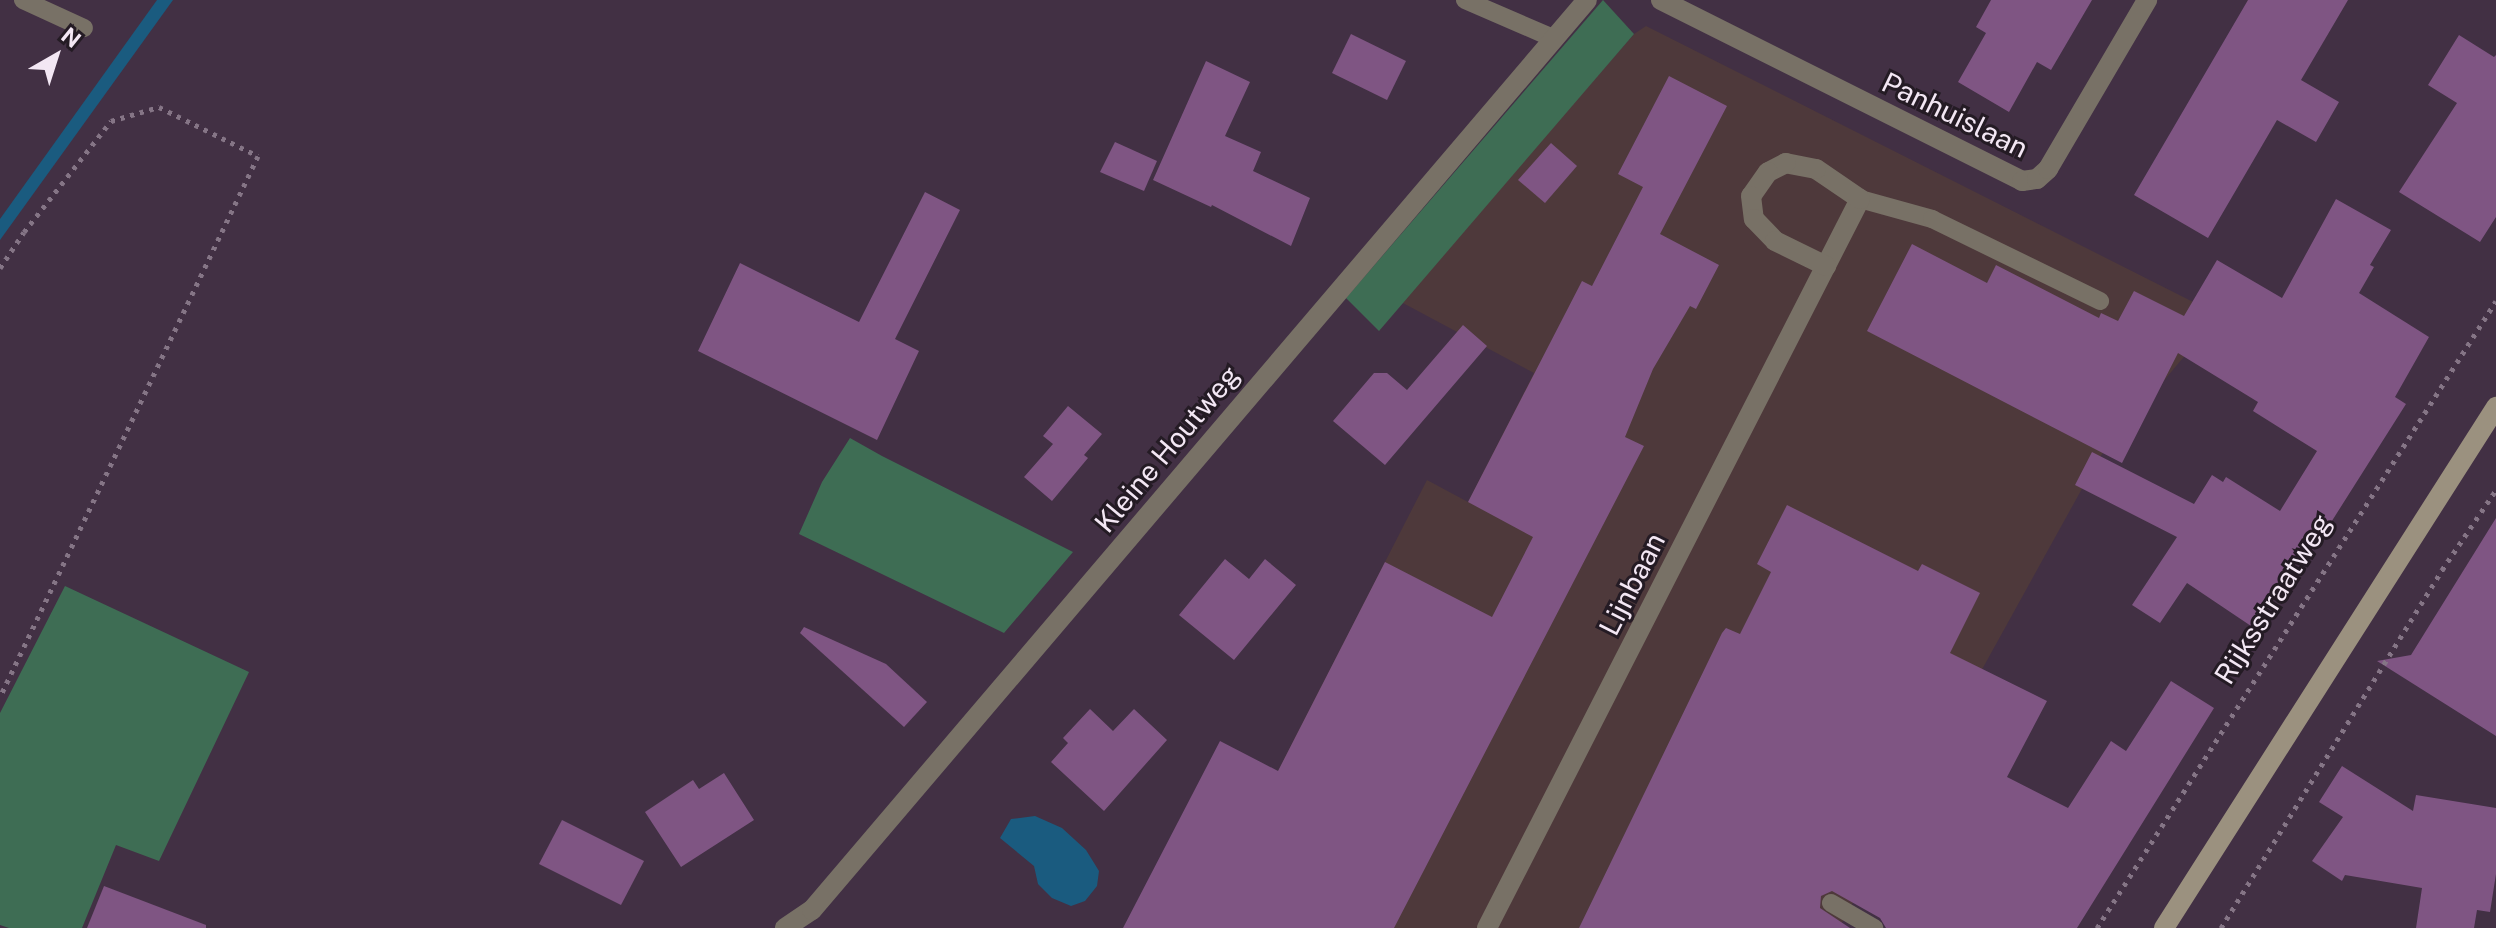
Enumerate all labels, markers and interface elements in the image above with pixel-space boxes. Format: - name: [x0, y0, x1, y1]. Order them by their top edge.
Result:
- north arrow: [16, 16, 96, 96]
- text: N: [56, 22, 86, 53]
- street label: Panhuislaan: [1876, 65, 2034, 165]
- street label: Kleine Houtweg: [1087, 359, 1247, 539]
- street label: Rijksstraatweg: [2207, 508, 2339, 690]
- street label: Lijnbaan: [1592, 527, 1672, 641]

